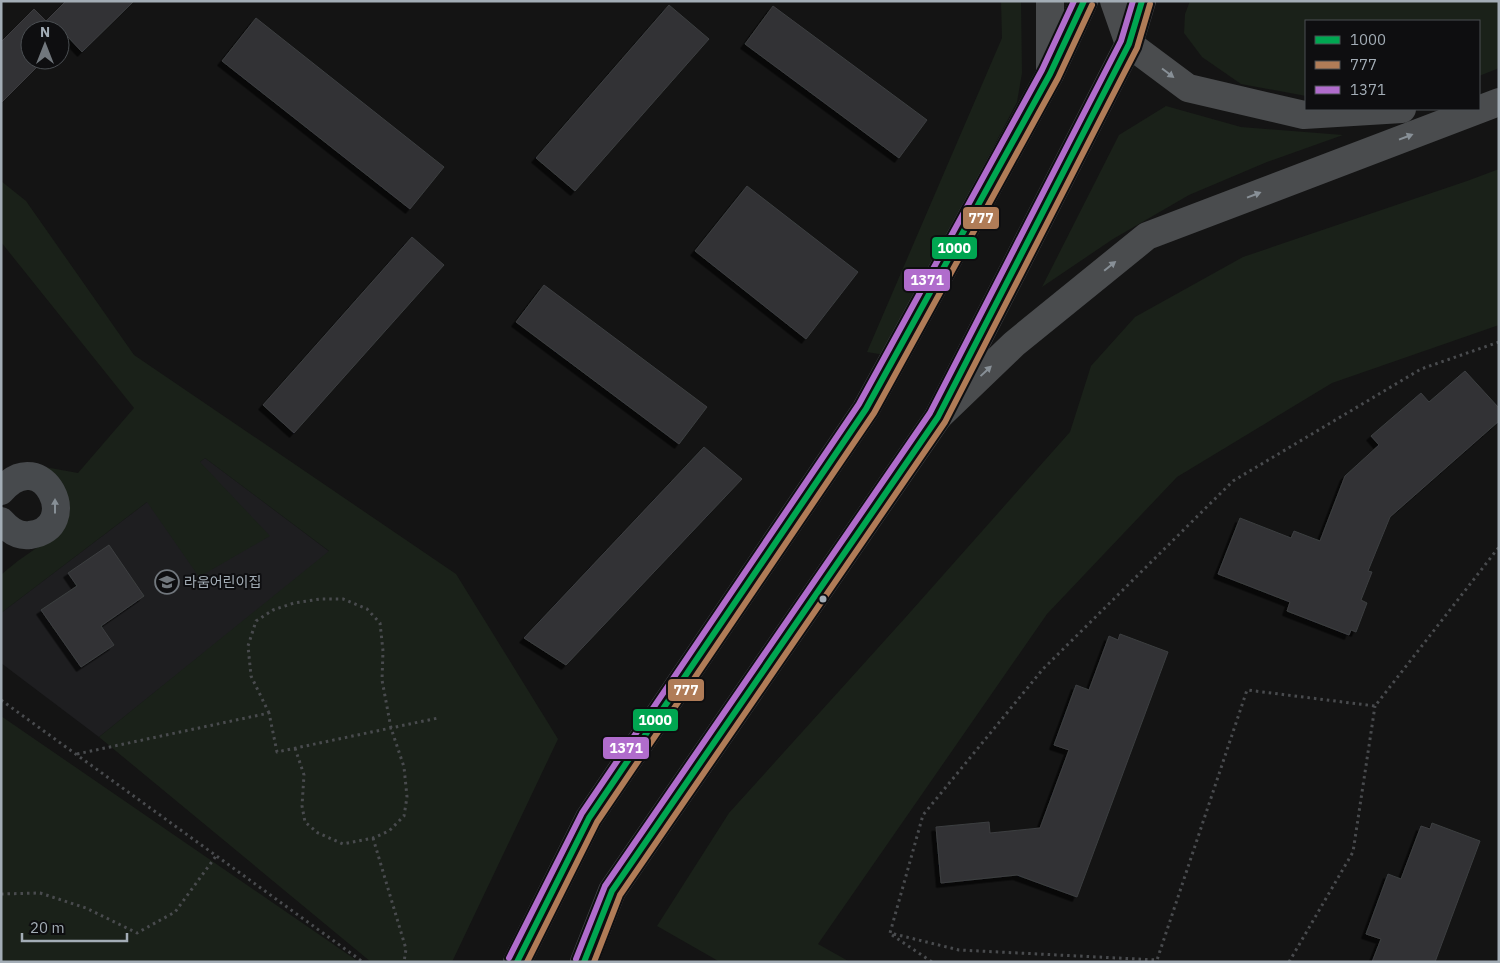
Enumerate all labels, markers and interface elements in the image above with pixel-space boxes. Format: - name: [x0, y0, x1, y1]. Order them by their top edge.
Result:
- north arrow: [20, 20, 70, 70]
- legend: [1305, 20, 1480, 110]
- text: N: [40, 23, 50, 41]
- text: 1000: [1350, 30, 1386, 49]
- text: 777: [1350, 55, 1377, 74]
- one-way arrow: [1161, 68, 1175, 78]
- text: 1371: [1350, 80, 1386, 99]
- one-way arrow: [1399, 133, 1414, 141]
- one-way arrow: [1247, 191, 1262, 199]
- line badge: 777: [962, 206, 1000, 230]
- text: 777: [968, 209, 994, 227]
- line badge: 1000: [931, 236, 978, 260]
- text: 1000: [937, 239, 971, 257]
- one-way arrow: [1103, 261, 1116, 272]
- line badge: 1371: [903, 268, 951, 292]
- text: 1371: [910, 271, 944, 289]
- one-way arrow: [980, 365, 992, 377]
- one-way arrow: [51, 498, 59, 514]
- school or university icon: 라움어린이집: [154, 569, 180, 595]
- place label: 라움어린이집: [184, 573, 261, 591]
- unlabelled marker: [818, 594, 828, 604]
- line badge: 777: [667, 678, 705, 702]
- text: 777: [673, 681, 699, 699]
- line badge: 1000: [632, 708, 679, 732]
- text: 1000: [638, 711, 672, 729]
- line badge: 1371: [602, 736, 650, 760]
- text: 1371: [609, 739, 643, 757]
- scale bar: [22, 910, 128, 942]
- text: 20 m: [30, 918, 65, 937]

